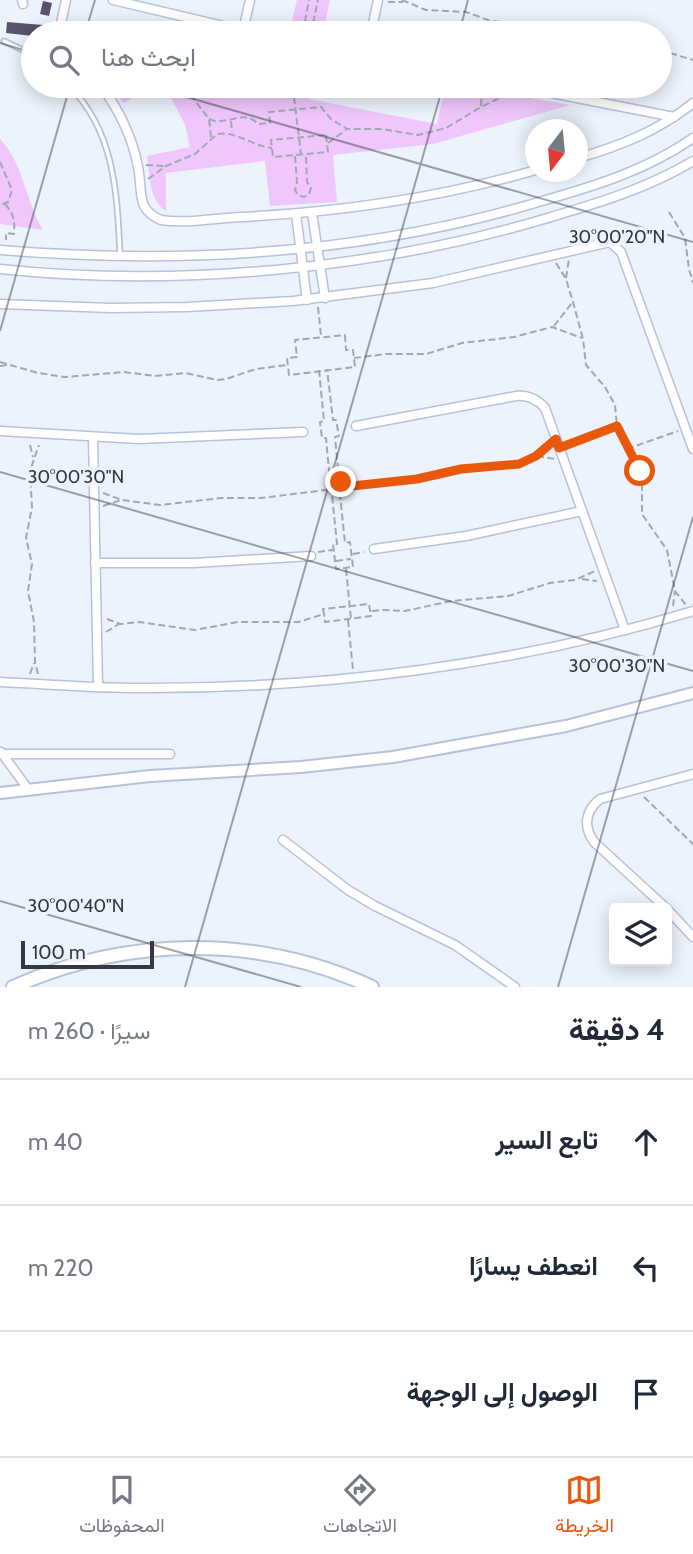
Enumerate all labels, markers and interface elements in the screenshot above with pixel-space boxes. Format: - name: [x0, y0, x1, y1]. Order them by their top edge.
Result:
- search box: [21, 21, 672, 98]
- icon: search: [45, 41, 83, 79]
- text: ابحث هنا: [101, 41, 196, 73]
- north arrow: [525, 119, 588, 182]
- text: 30°00'20"N: [569, 226, 665, 248]
- route start: [624, 455, 655, 486]
- text: 30°00'30"N: [28, 466, 124, 488]
- route end: [325, 466, 356, 497]
- text: 30°00'30"N: [569, 655, 665, 677]
- text: 30°00'40"N: [28, 895, 124, 917]
- map controls: [609, 903, 672, 966]
- button: layers: [609, 903, 672, 966]
- scale bar: [21, 938, 154, 970]
- text: 100 m: [32, 941, 86, 964]
- text: 4 دقيقة: [569, 1011, 665, 1048]
- text: سيرًا · 260 m: [28, 1017, 150, 1045]
- icon: ahead: [627, 1123, 665, 1161]
- text: تابع السير: [495, 1124, 598, 1156]
- text: 40 m: [28, 1128, 83, 1156]
- icon: left: [627, 1249, 665, 1287]
- text: انعطف يسارًا: [469, 1250, 598, 1282]
- text: 220 m: [28, 1254, 94, 1282]
- icon: arrive: [627, 1375, 665, 1413]
- text: الوصول إلى الوجهة: [407, 1376, 598, 1408]
- tab: المحفوظات: [79, 1471, 165, 1542]
- tab: الاتجاهات: [323, 1471, 397, 1542]
- tab: الخريطة: [555, 1471, 614, 1542]

